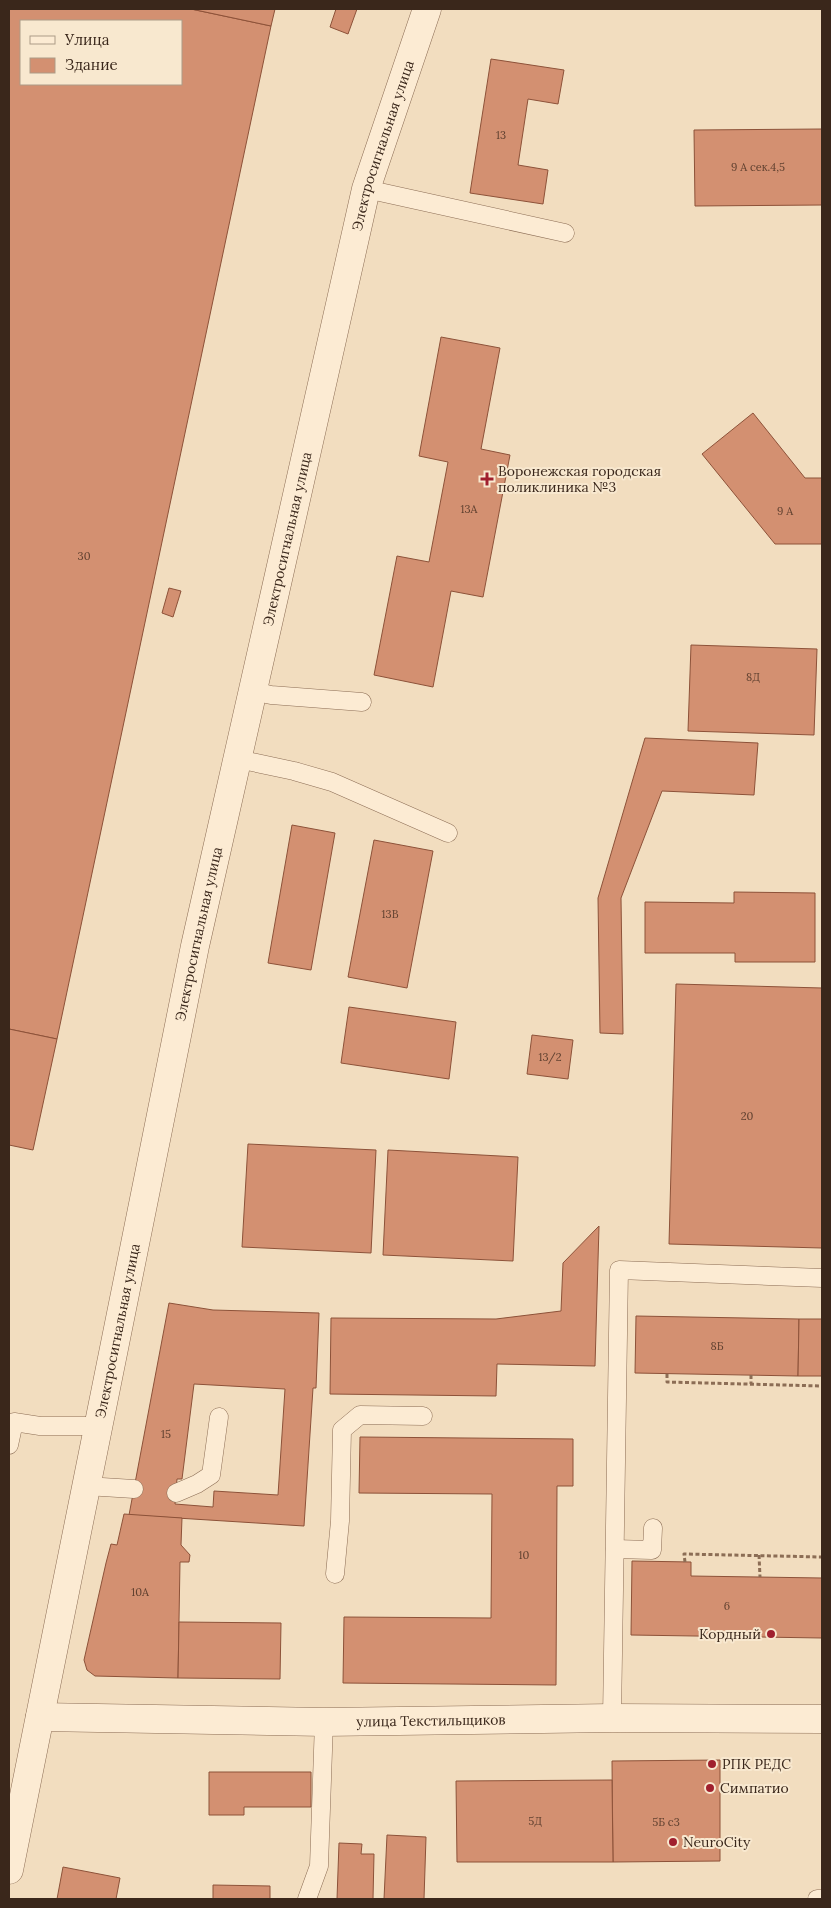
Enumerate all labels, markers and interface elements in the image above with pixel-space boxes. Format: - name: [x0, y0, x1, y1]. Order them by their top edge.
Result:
- legend: [20, 20, 182, 85]
- text: Улица: [64, 30, 110, 49]
- text: Здание: [65, 55, 118, 74]
- street label: Электросигнальная улица: [348, 58, 418, 233]
- house number: 13: [496, 128, 506, 142]
- house number: 9 А сек.4,5: [731, 160, 785, 174]
- street label: Электросигнальная улица: [259, 450, 315, 628]
- place label: Воронежская городская поликлиника №3: [498, 462, 661, 496]
- marker: Воронежская городская поликлиника №3: [480, 472, 494, 486]
- house number: 13А: [460, 502, 479, 516]
- house number: 9 А: [777, 504, 794, 518]
- house number: 30: [78, 549, 91, 563]
- house number: 8Д: [746, 670, 760, 684]
- street label: Электросигнальная улица: [171, 845, 226, 1023]
- house number: 13В: [382, 907, 399, 921]
- house number: 13/2: [538, 1050, 562, 1065]
- house number: 20: [741, 1109, 754, 1123]
- street label: Электросигнальная улица: [91, 1242, 144, 1420]
- house number: 8Б: [710, 1339, 724, 1353]
- house number: 15: [161, 1427, 171, 1441]
- house number: 10: [519, 1548, 530, 1562]
- house number: 10А: [131, 1585, 150, 1599]
- house number: 6: [724, 1599, 730, 1613]
- place label: Кордный: [699, 1625, 761, 1643]
- marker: Кордный: [765, 1628, 777, 1640]
- street label: улица Текстильщиков: [356, 1710, 506, 1731]
- place label: РПК РЕДС: [722, 1755, 791, 1773]
- marker: РПК РЕДС: [706, 1758, 718, 1770]
- place label: Симпатио: [720, 1779, 789, 1797]
- marker: Симпатио: [704, 1782, 716, 1794]
- house number: 5Д: [528, 1814, 542, 1828]
- house number: 5Б с3: [652, 1815, 680, 1829]
- place label: NeuroCity: [683, 1833, 751, 1851]
- marker: NeuroCity: [667, 1836, 679, 1848]

